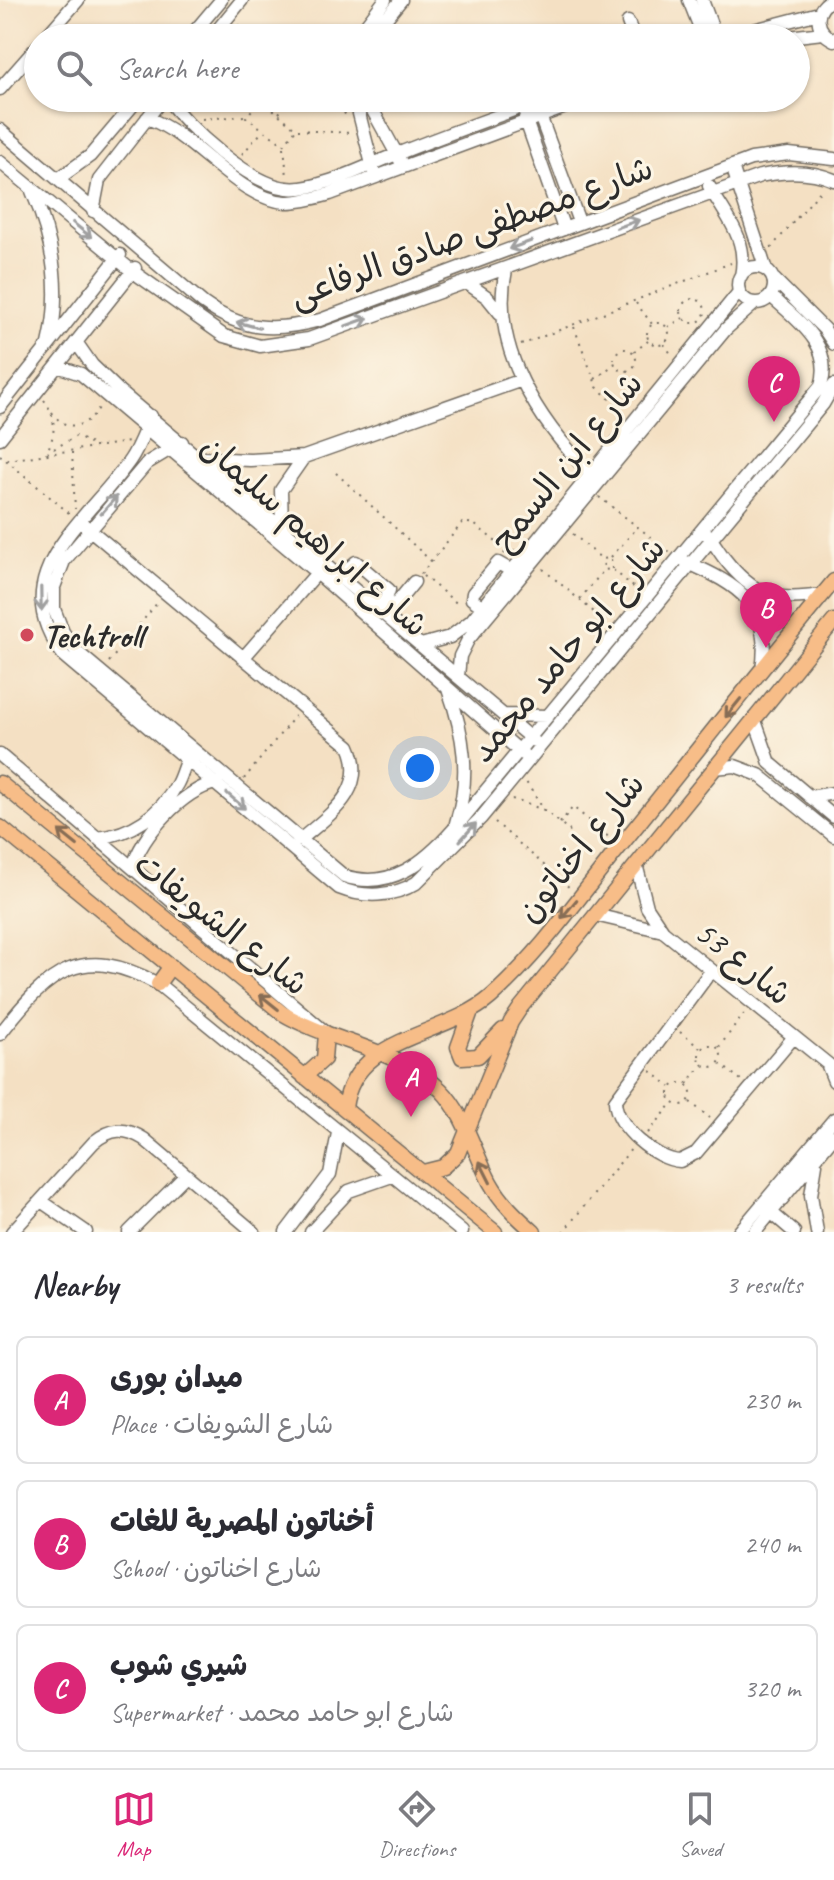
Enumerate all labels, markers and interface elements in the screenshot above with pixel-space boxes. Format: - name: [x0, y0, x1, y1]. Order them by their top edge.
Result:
- search box: [24, 24, 810, 112]
- icon: search: [52, 46, 96, 90]
- text: Search here: [116, 49, 238, 87]
- street label: شارع مصطفى صادق الرفاعى: [284, 146, 659, 319]
- one-way arrow: [615, 216, 640, 230]
- one-way arrow: [71, 221, 91, 239]
- one-way arrow: [509, 239, 533, 253]
- one-way arrow: [344, 314, 369, 329]
- one-way arrow: [235, 317, 261, 332]
- pin: C: [748, 356, 800, 422]
- street label: شارع ابن السمح: [481, 363, 654, 561]
- street label: شارع ابراهيم سليمان: [189, 425, 438, 649]
- one-way arrow: [100, 496, 118, 516]
- street label: شارع ابو حامد محمد: [460, 527, 676, 773]
- pin: B: [740, 582, 792, 648]
- one-way arrow: [33, 585, 49, 612]
- place label: Techtroll: [43, 614, 149, 657]
- marker: Techtroll: [18, 626, 36, 644]
- one-way arrow: [724, 697, 742, 718]
- your location: [400, 748, 440, 788]
- street label: شارع اخناتون: [507, 764, 656, 932]
- one-way arrow: [225, 792, 245, 810]
- one-way arrow: [458, 822, 477, 842]
- one-way arrow: [58, 829, 78, 847]
- street label: شارع الشويفات: [125, 842, 318, 1006]
- one-way arrow: [560, 899, 578, 919]
- street label: شارع 53: [685, 910, 801, 1016]
- one-way arrow: [259, 994, 280, 1011]
- pin: A: [385, 1051, 437, 1117]
- one-way arrow: [477, 1161, 493, 1185]
- text: Nearby: [32, 1263, 118, 1306]
- text: 3 results: [726, 1268, 802, 1301]
- text: ميدان بورى: [110, 1358, 243, 1396]
- text: A: [53, 1384, 67, 1417]
- text: 230 m: [744, 1384, 800, 1417]
- text: Place · شارع الشويفات: [110, 1408, 333, 1441]
- text: أخناتون المصرية للغات: [110, 1502, 373, 1540]
- text: B: [53, 1528, 67, 1561]
- text: 240 m: [744, 1528, 800, 1561]
- text: School · شارع اخناتون: [110, 1552, 322, 1585]
- text: شيري شوب: [110, 1646, 247, 1684]
- text: C: [54, 1672, 66, 1705]
- text: 320 m: [744, 1672, 800, 1705]
- text: Supermarket · شارع ابو حامد محمد: [110, 1696, 454, 1729]
- tab: Map: [112, 1787, 156, 1863]
- tab: Directions: [379, 1787, 455, 1863]
- tab: Saved: [678, 1787, 722, 1863]

